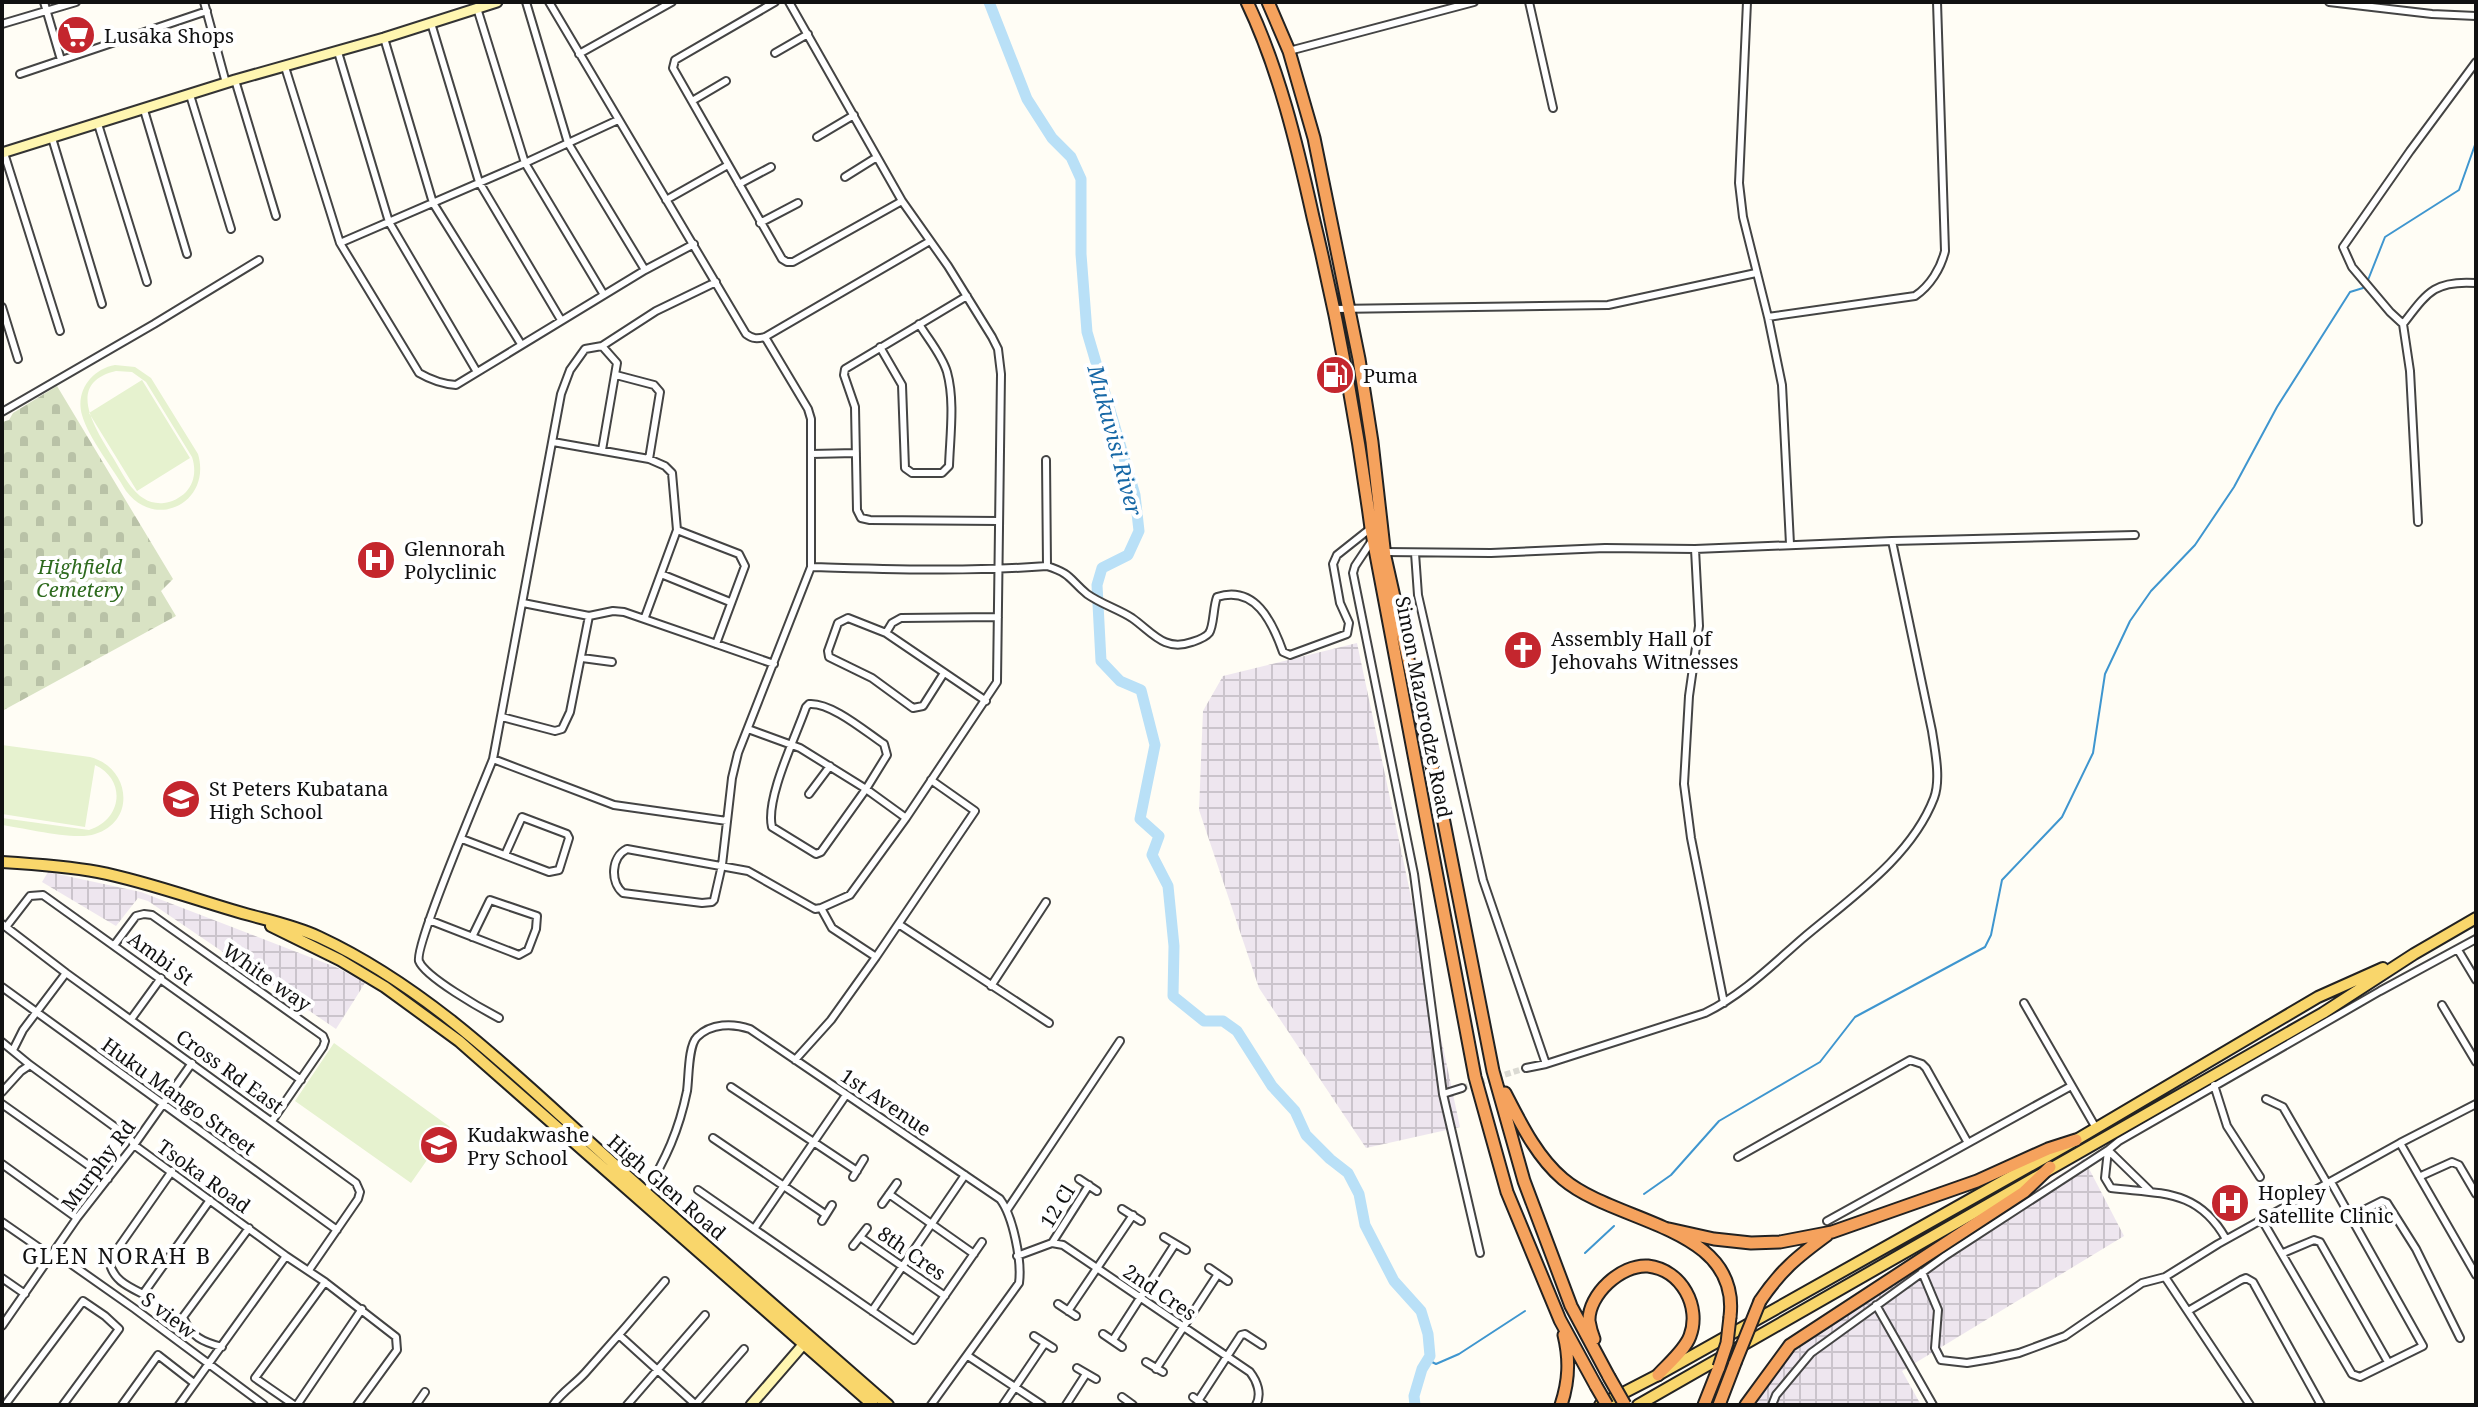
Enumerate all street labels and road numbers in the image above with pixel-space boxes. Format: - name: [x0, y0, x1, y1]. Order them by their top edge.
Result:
- street label: Simon Mazorodze Road: [1389, 594, 1459, 820]
- street label: Ambi St: [123, 925, 199, 991]
- street label: White way: [217, 937, 317, 1018]
- street label: Cross Rd East: [171, 1023, 289, 1119]
- street label: Huku Mango Street: [96, 1031, 262, 1161]
- street label: 1st Avenue: [835, 1062, 937, 1142]
- street label: Murphy Rd: [55, 1114, 141, 1216]
- street label: High Glen Road: [602, 1128, 732, 1246]
- street label: Tsoka Road: [152, 1133, 256, 1219]
- street label: 12 Cl: [1033, 1179, 1081, 1233]
- street label: 8th Cres: [872, 1220, 952, 1286]
- street label: 2nd Cres: [1118, 1258, 1202, 1326]
- street label: S view: [136, 1286, 202, 1345]

